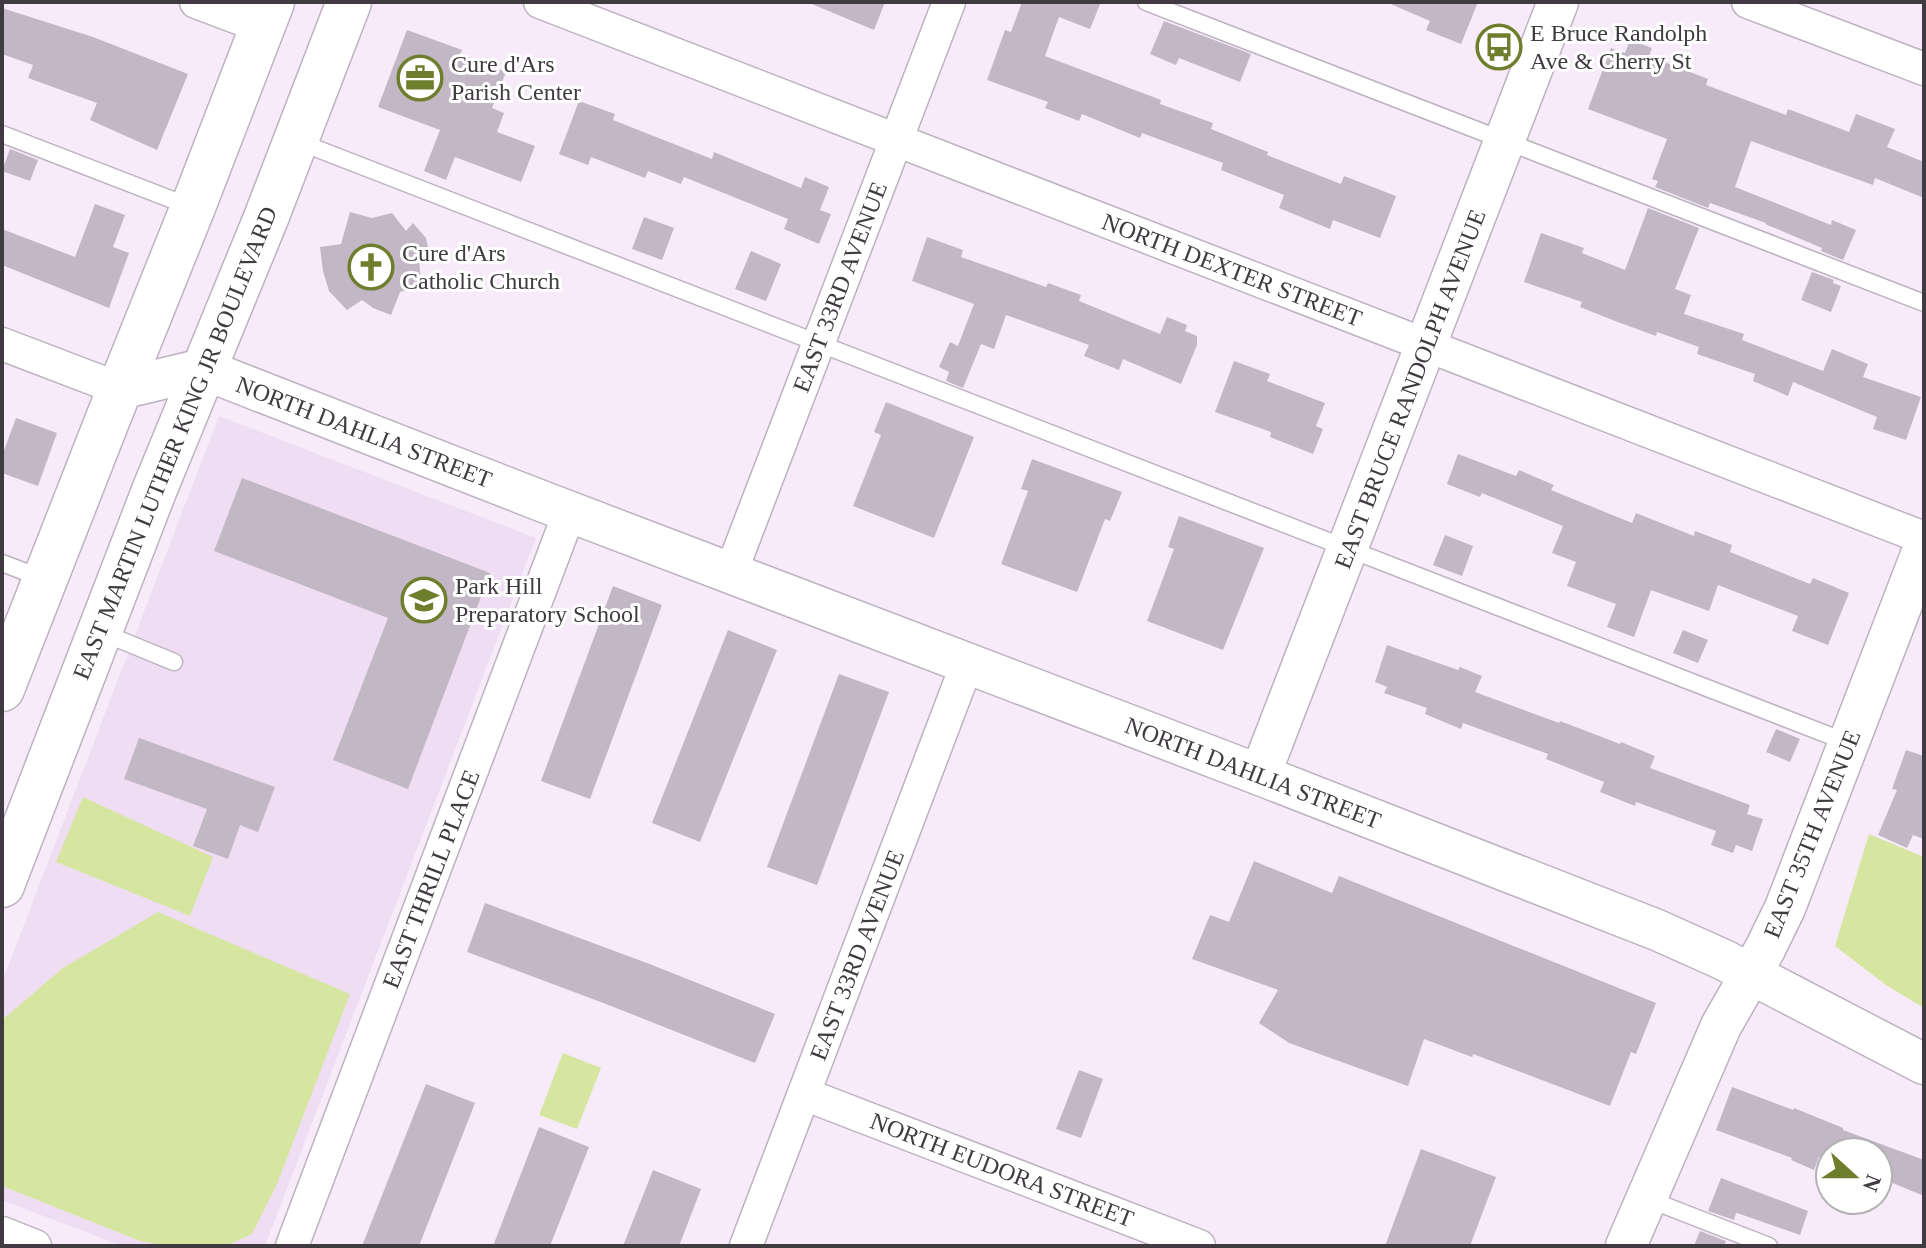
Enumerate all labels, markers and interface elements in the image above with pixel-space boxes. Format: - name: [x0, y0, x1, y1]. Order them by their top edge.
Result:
- place label: E Bruce Randolph Ave & Cherry St: [1530, 20, 1707, 74]
- bus stop icon: E Bruce Randolph Ave & Cherry St: [1475, 23, 1523, 71]
- place label: Cure d'Ars Parish Center: [451, 51, 581, 105]
- office icon: Cure d'Ars Parish Center: [396, 54, 444, 102]
- street label: EAST 33RD AVENUE: [788, 178, 892, 396]
- street label: EAST MARTIN LUTHER KING JR BOULEVARD: [68, 203, 282, 683]
- street label: EAST BRUCE RANDOLPH AVENUE: [1329, 206, 1491, 572]
- street label: NORTH DEXTER STREET: [1099, 208, 1366, 332]
- place label: Cure d'Ars Catholic Church: [402, 240, 560, 294]
- church icon: Cure d'Ars Catholic Church: [347, 243, 395, 291]
- street label: NORTH DAHLIA STREET: [232, 371, 496, 493]
- place label: Park Hill Preparatory School: [455, 573, 640, 627]
- school or university icon: Park Hill Preparatory School: [400, 576, 448, 624]
- street label: NORTH DAHLIA STREET: [1121, 712, 1385, 834]
- street label: EAST 35TH AVENUE: [1758, 726, 1866, 942]
- street label: EAST THRILL PLACE: [377, 766, 485, 992]
- street label: EAST 33RD AVENUE: [805, 846, 909, 1064]
- street label: NORTH EUDORA STREET: [867, 1108, 1138, 1232]
- north arrow: [1814, 1136, 1894, 1216]
- text: N: [1858, 1171, 1887, 1195]

